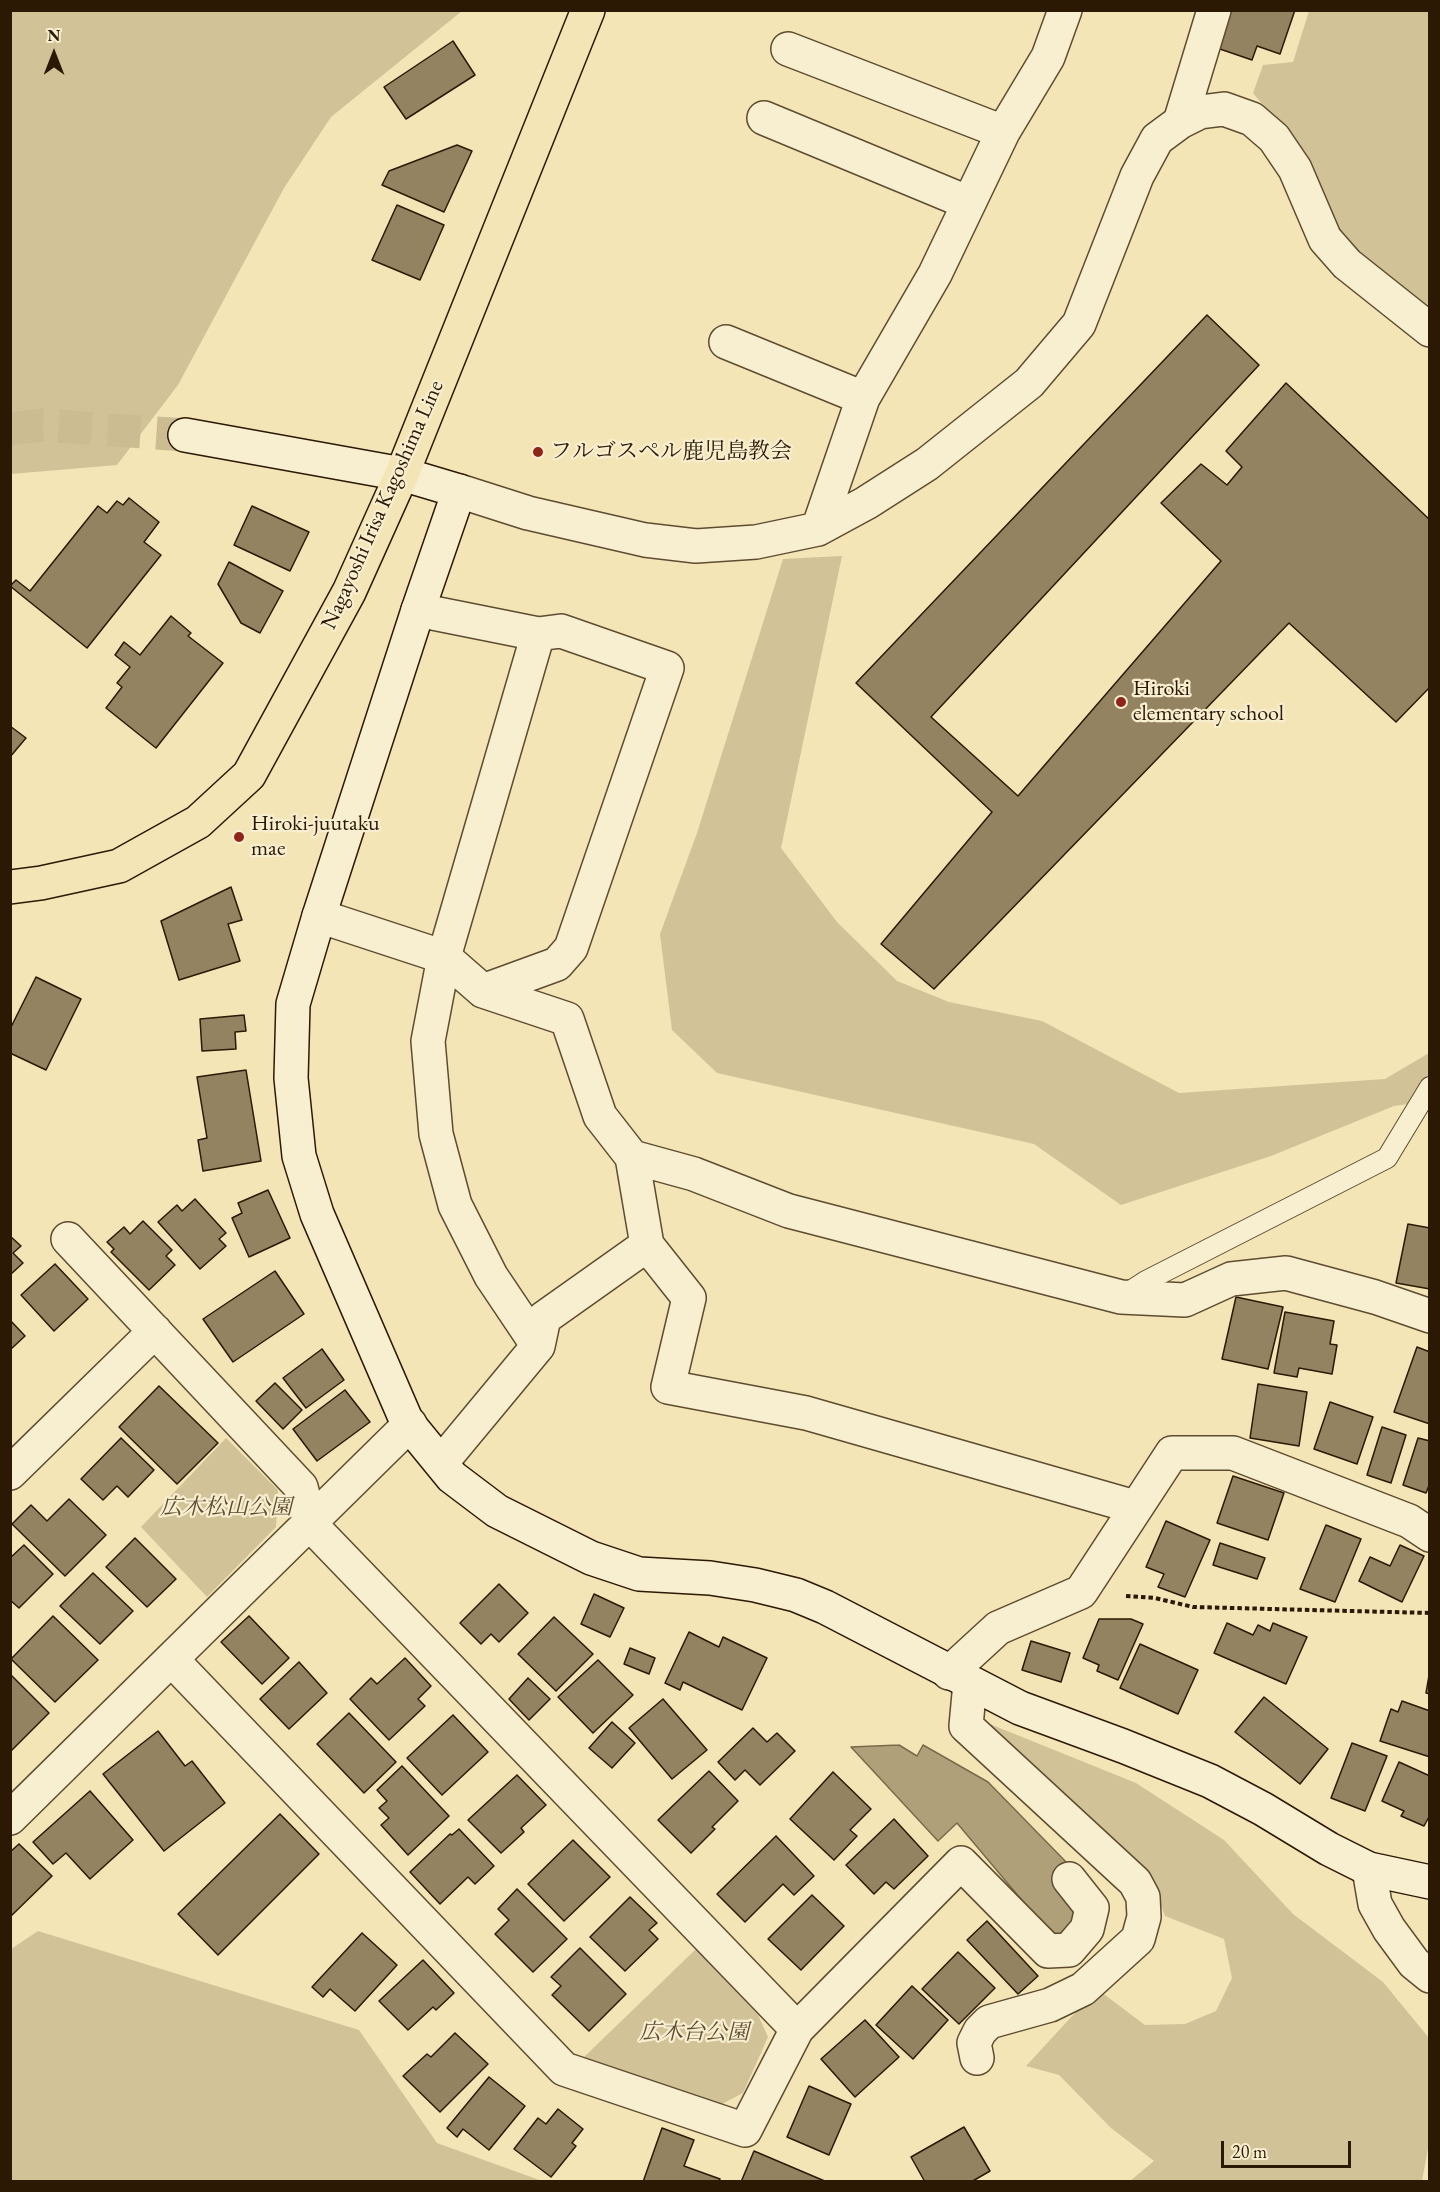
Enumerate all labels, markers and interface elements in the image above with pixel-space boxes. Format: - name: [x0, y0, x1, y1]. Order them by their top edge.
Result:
- north arrow: [24, 24, 84, 84]
- text: N: [48, 25, 60, 46]
- street label: Nagayoshi Irisa Kagoshima Line: [316, 376, 450, 634]
- place label: フルゴスペル鹿児島教会: [550, 439, 792, 465]
- marker: フルゴスペル鹿児島教会: [531, 445, 545, 459]
- place label: Hiroki elementary school: [1133, 676, 1284, 728]
- marker: Hiroki elementary school: [1114, 695, 1128, 709]
- place label: Hiroki-juutaku mae: [251, 811, 380, 862]
- marker: Hiroki-juutaku mae: [232, 830, 246, 844]
- park label: 広木松山公園: [160, 1495, 292, 1521]
- park label: 広木台公園: [639, 2020, 749, 2046]
- scale bar: [1224, 2129, 1354, 2167]
- text: 20 m: [1232, 2140, 1267, 2163]

